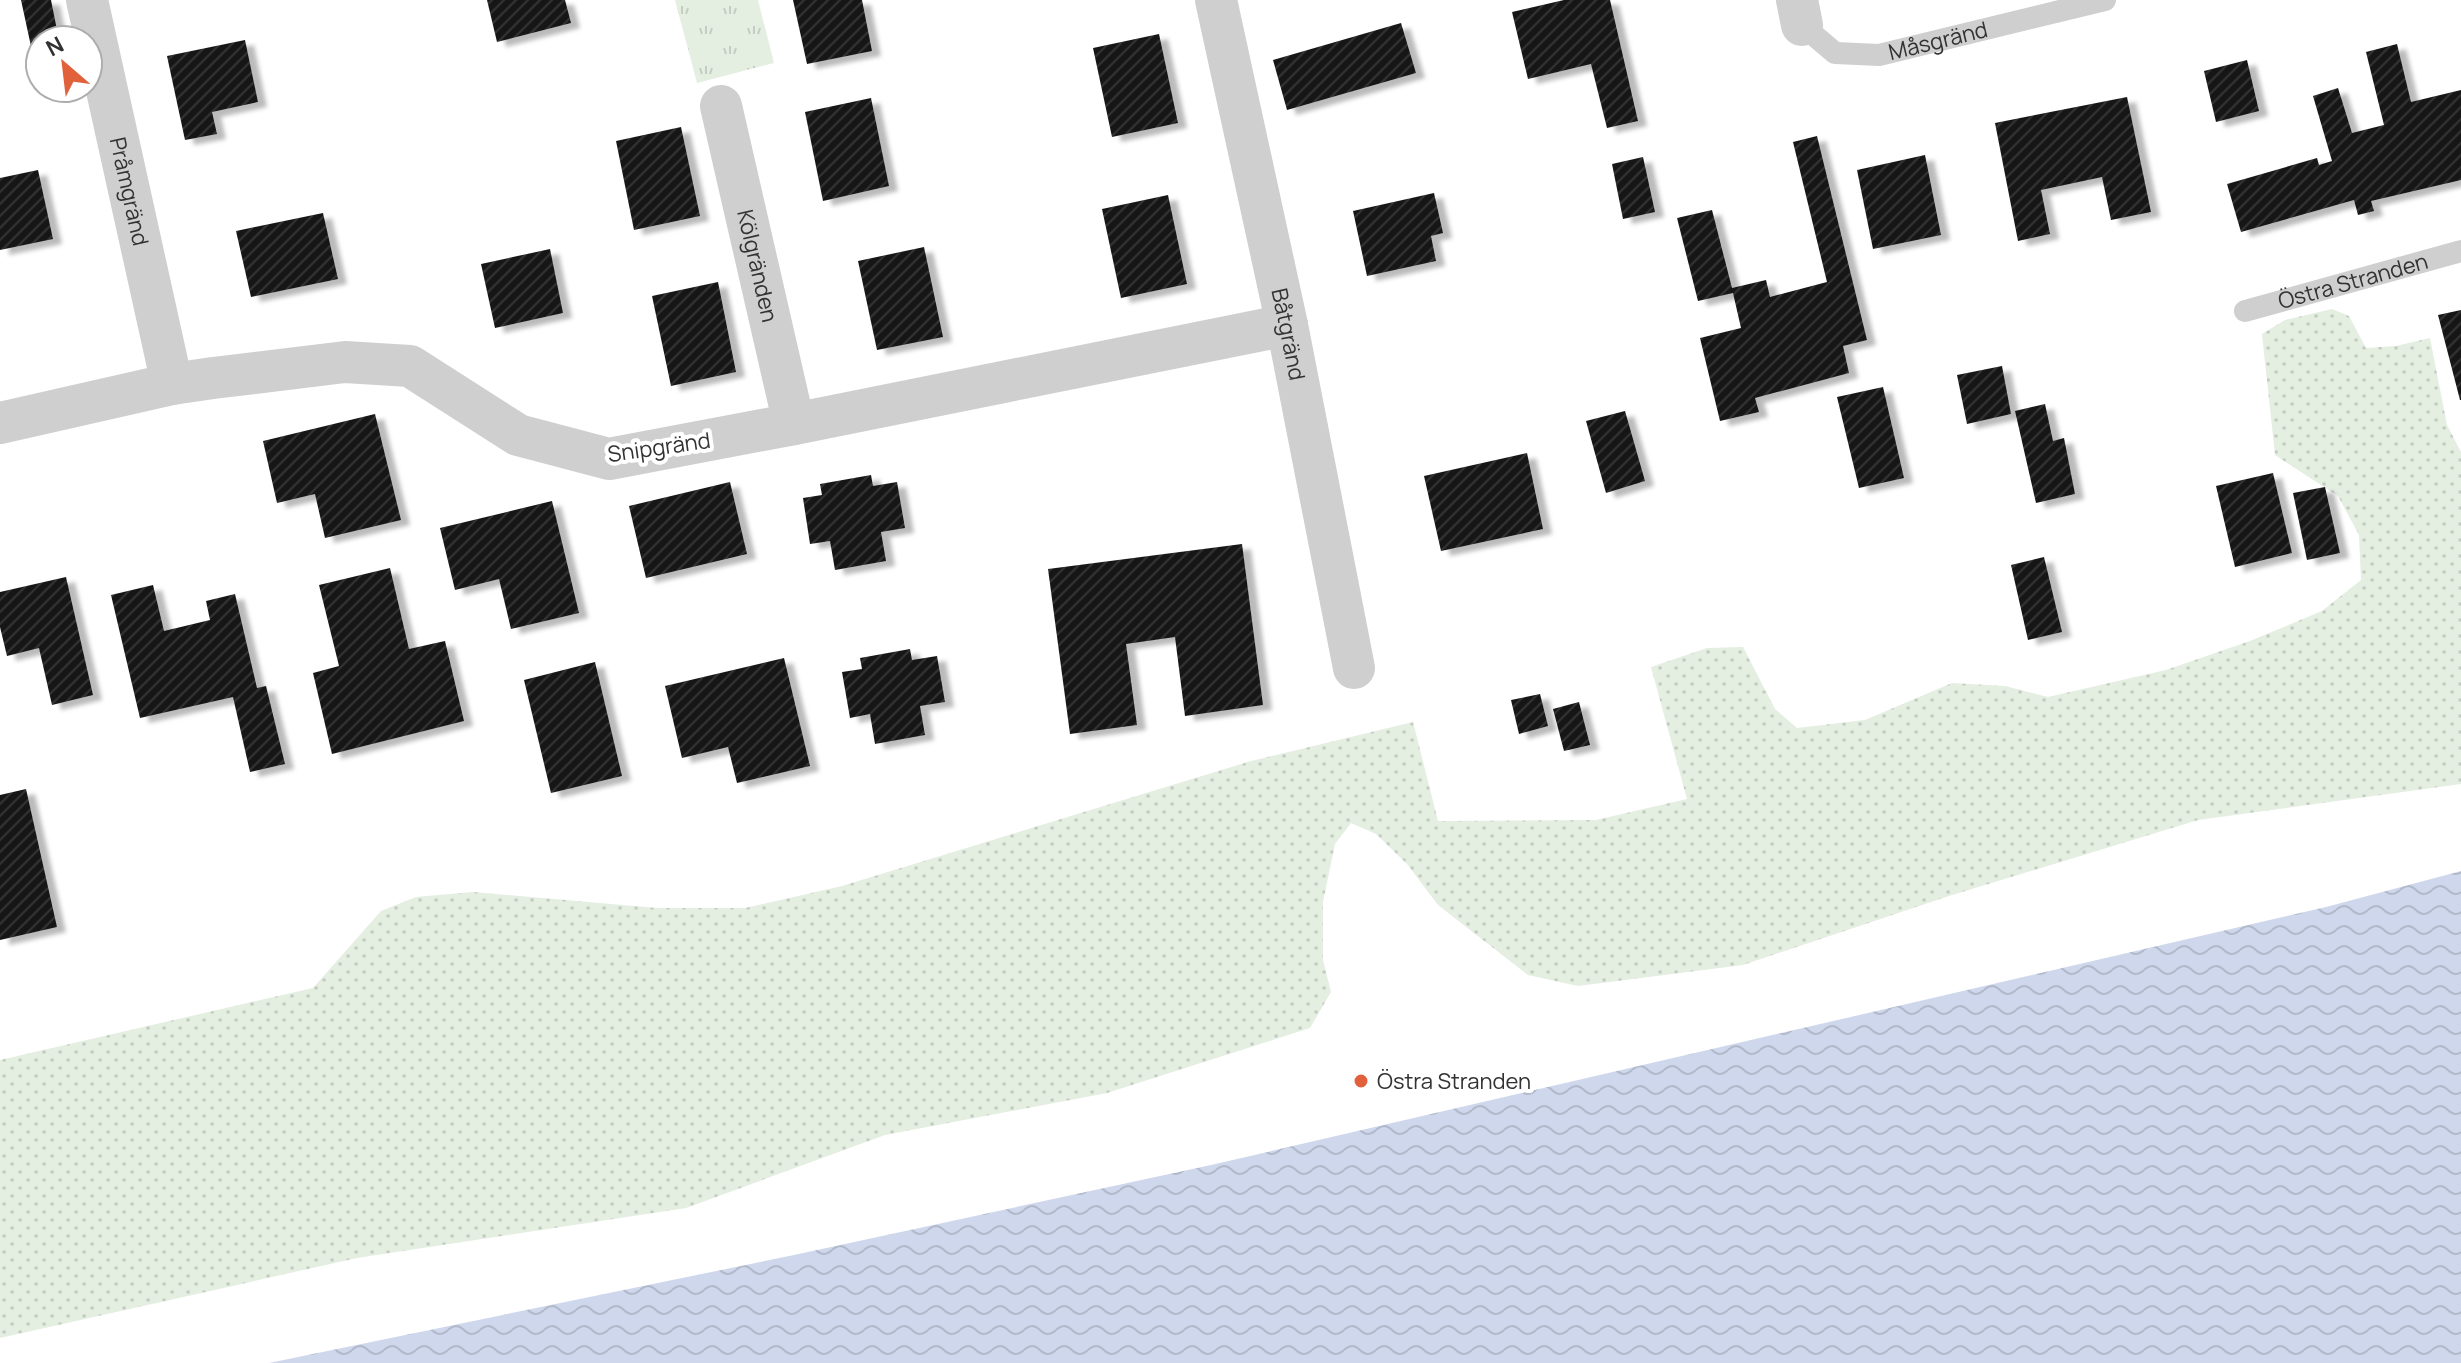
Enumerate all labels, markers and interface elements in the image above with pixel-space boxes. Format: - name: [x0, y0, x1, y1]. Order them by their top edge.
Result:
- street label: Måsgränd: [1885, 14, 1991, 67]
- north arrow: [24, 24, 104, 104]
- text: N: [41, 29, 69, 63]
- street label: Pråmgränd: [103, 134, 156, 249]
- street label: Kölgränden: [730, 207, 785, 325]
- street label: Östra Stranden: [2275, 246, 2431, 316]
- street label: Båtgränd: [1264, 285, 1312, 383]
- street label: Snipgränd: [606, 425, 712, 469]
- place label: Östra Stranden: [1377, 1066, 1531, 1096]
- marker: Östra Stranden: [1352, 1072, 1370, 1090]

